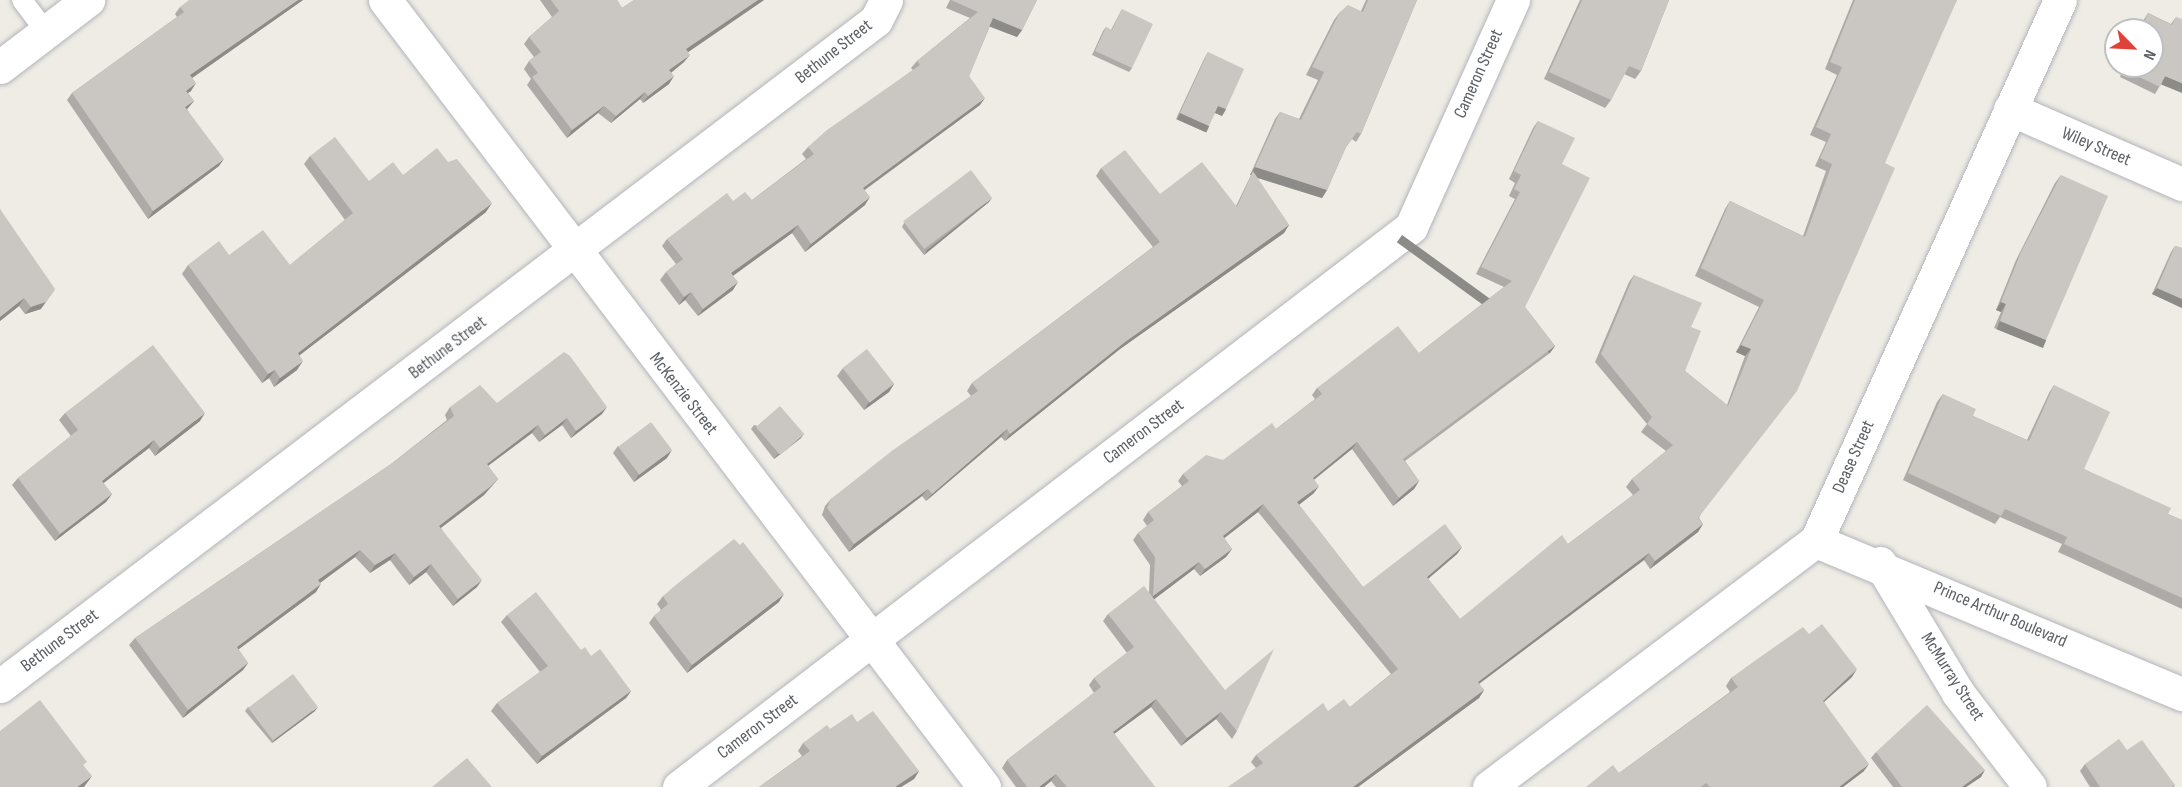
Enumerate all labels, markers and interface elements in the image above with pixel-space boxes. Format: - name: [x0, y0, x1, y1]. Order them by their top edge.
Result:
- street label: Bethune Street: [791, 15, 877, 89]
- north arrow: [2104, 18, 2164, 78]
- street label: Cameron Street: [1450, 26, 1508, 122]
- text: N: [2139, 47, 2159, 62]
- street label: Wiley Street: [2058, 123, 2134, 171]
- street label: Bethune Street: [405, 312, 491, 384]
- street label: McKenzie Street: [644, 349, 722, 439]
- street label: Cameron Street: [1100, 395, 1188, 469]
- street label: Dease Street: [1828, 417, 1880, 497]
- street label: Prince Arthur Boulevard: [1930, 577, 2070, 653]
- street label: Bethune Street: [17, 605, 103, 677]
- street label: McMurray Street: [1916, 629, 1988, 725]
- street label: Cameron Street: [714, 690, 802, 764]

